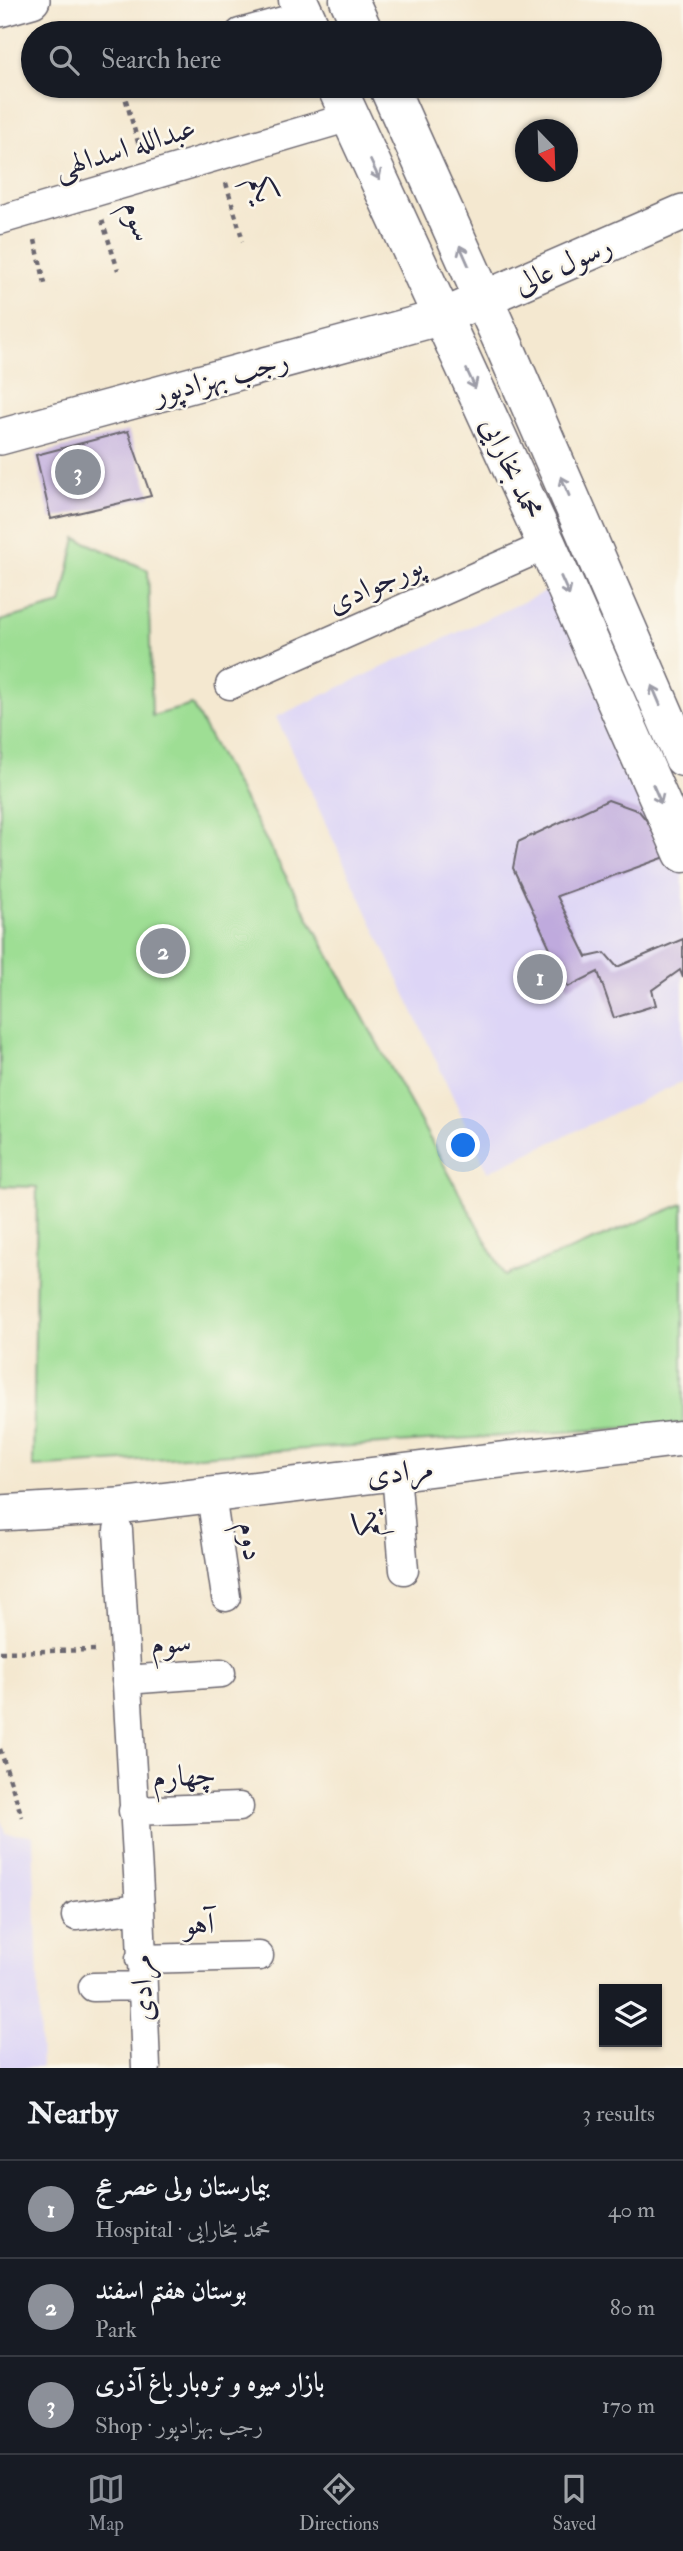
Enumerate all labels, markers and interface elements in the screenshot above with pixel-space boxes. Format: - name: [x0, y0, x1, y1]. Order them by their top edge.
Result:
- search box: [21, 21, 662, 98]
- icon: search: [45, 41, 83, 79]
- text: Search here: [101, 44, 221, 76]
- street label: عبدالله اسدالهی: [50, 109, 201, 188]
- north arrow: [515, 119, 578, 182]
- one-way arrow: [368, 159, 382, 180]
- street label: یکم: [233, 171, 285, 211]
- street label: سوم: [107, 196, 162, 248]
- street label: رسول عالی: [508, 227, 618, 303]
- one-way arrow: [457, 245, 470, 266]
- street label: رجب بهزادپور: [146, 341, 293, 416]
- one-way arrow: [465, 368, 478, 389]
- street label: محمد بخارایی: [471, 411, 552, 526]
- pin: 3: [55, 446, 101, 498]
- one-way arrow: [558, 476, 571, 497]
- street label: پورجوادی: [321, 546, 431, 623]
- one-way arrow: [560, 575, 573, 596]
- one-way arrow: [649, 684, 662, 706]
- one-way arrow: [651, 783, 664, 804]
- pin: 2: [140, 925, 186, 977]
- pin: 1: [517, 951, 563, 1003]
- your location: [446, 1128, 480, 1162]
- street label: مرادی: [364, 1450, 436, 1496]
- street label: یکم: [347, 1507, 396, 1539]
- street label: دوم: [223, 1519, 272, 1564]
- street label: سوم: [149, 1623, 193, 1670]
- street label: چهارم: [151, 1756, 217, 1803]
- street label: آهو: [180, 1905, 218, 1943]
- street label: مرادی: [122, 1954, 164, 2022]
- map controls: [599, 1984, 662, 2047]
- button: layers: [599, 1984, 662, 2047]
- text: Nearby: [28, 2095, 118, 2132]
- text: 3 results: [582, 2099, 655, 2128]
- text: بیمارستان ولی عصر عج: [95, 2171, 270, 2203]
- text: 1: [47, 2195, 55, 2224]
- text: 40 m: [608, 2195, 655, 2224]
- text: Hospital · محمد بخارایی: [95, 2215, 271, 2244]
- text: بوستان هفتم اسفند: [95, 2275, 247, 2307]
- text: 2: [45, 2293, 57, 2322]
- text: 80 m: [610, 2293, 655, 2322]
- text: Park: [95, 2315, 137, 2344]
- text: بازار میوه و تره‌بار باغ آذری: [95, 2367, 324, 2399]
- text: 3: [47, 2391, 55, 2420]
- text: 170 m: [602, 2391, 655, 2420]
- text: Shop · رجب بهزادپور: [95, 2411, 263, 2440]
- tab: Map: [87, 2470, 125, 2536]
- tab: Directions: [299, 2470, 379, 2536]
- tab: Saved: [553, 2470, 596, 2536]

